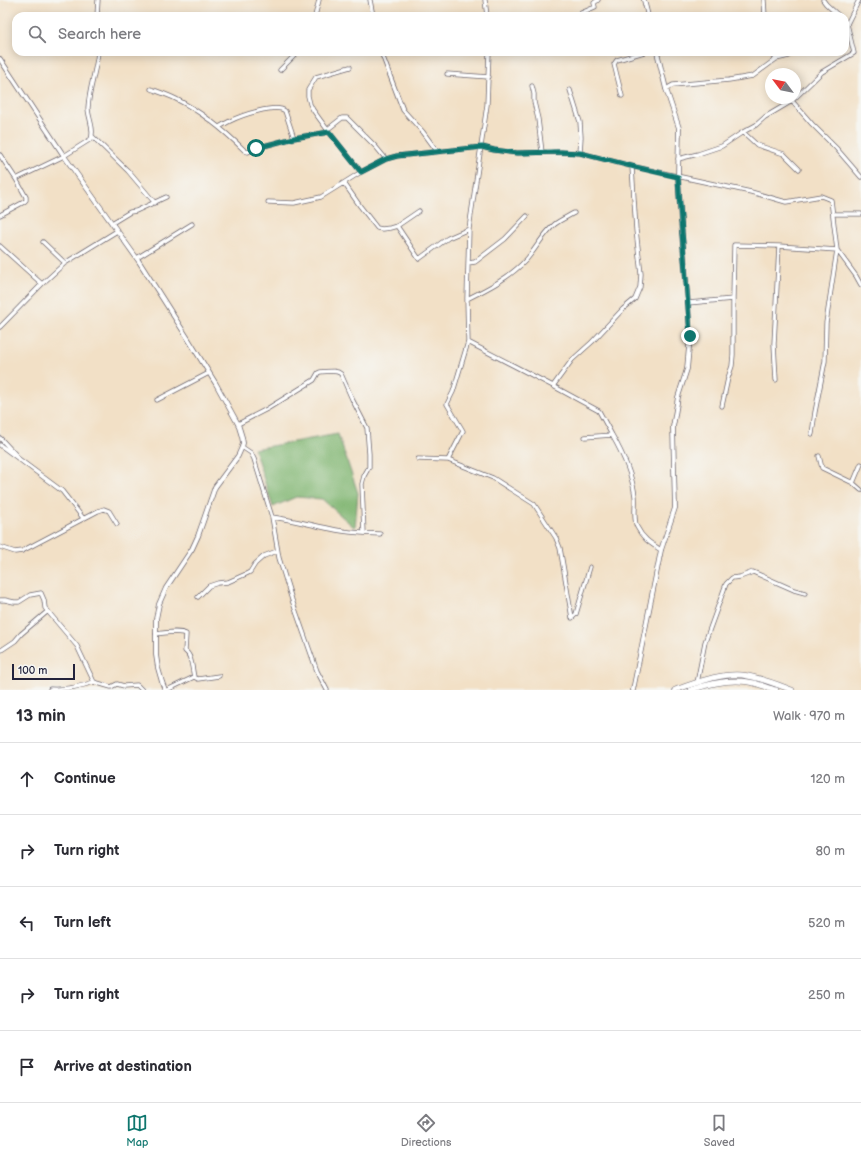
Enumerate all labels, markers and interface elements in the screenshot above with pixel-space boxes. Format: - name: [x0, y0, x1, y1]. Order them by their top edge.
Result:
- search box: [12, 12, 849, 56]
- icon: search: [26, 23, 48, 45]
- text: Search here: [58, 25, 141, 44]
- north arrow: [765, 68, 801, 104]
- route start: [247, 139, 265, 157]
- route end: [681, 327, 699, 345]
- scale bar: [12, 662, 75, 681]
- text: 100 m: [18, 664, 47, 677]
- text: 13 min: [16, 706, 66, 726]
- text: Walk · 970 m: [773, 708, 845, 724]
- icon: ahead: [16, 768, 38, 790]
- text: Continue: [54, 769, 116, 788]
- text: 120 m: [810, 771, 845, 787]
- icon: right: [16, 840, 38, 862]
- text: Turn right: [54, 841, 119, 860]
- text: 80 m: [816, 843, 845, 859]
- icon: left: [16, 912, 38, 934]
- text: Turn left: [54, 913, 111, 932]
- text: 520 m: [808, 915, 845, 931]
- icon: right: [16, 984, 38, 1006]
- text: Turn right: [54, 985, 119, 1004]
- text: 250 m: [808, 987, 845, 1003]
- icon: arrive: [16, 1056, 38, 1078]
- text: Arrive at destination: [54, 1057, 192, 1076]
- tab: Map: [126, 1112, 148, 1149]
- tab: Directions: [401, 1112, 451, 1149]
- tab: Saved: [704, 1112, 735, 1149]

